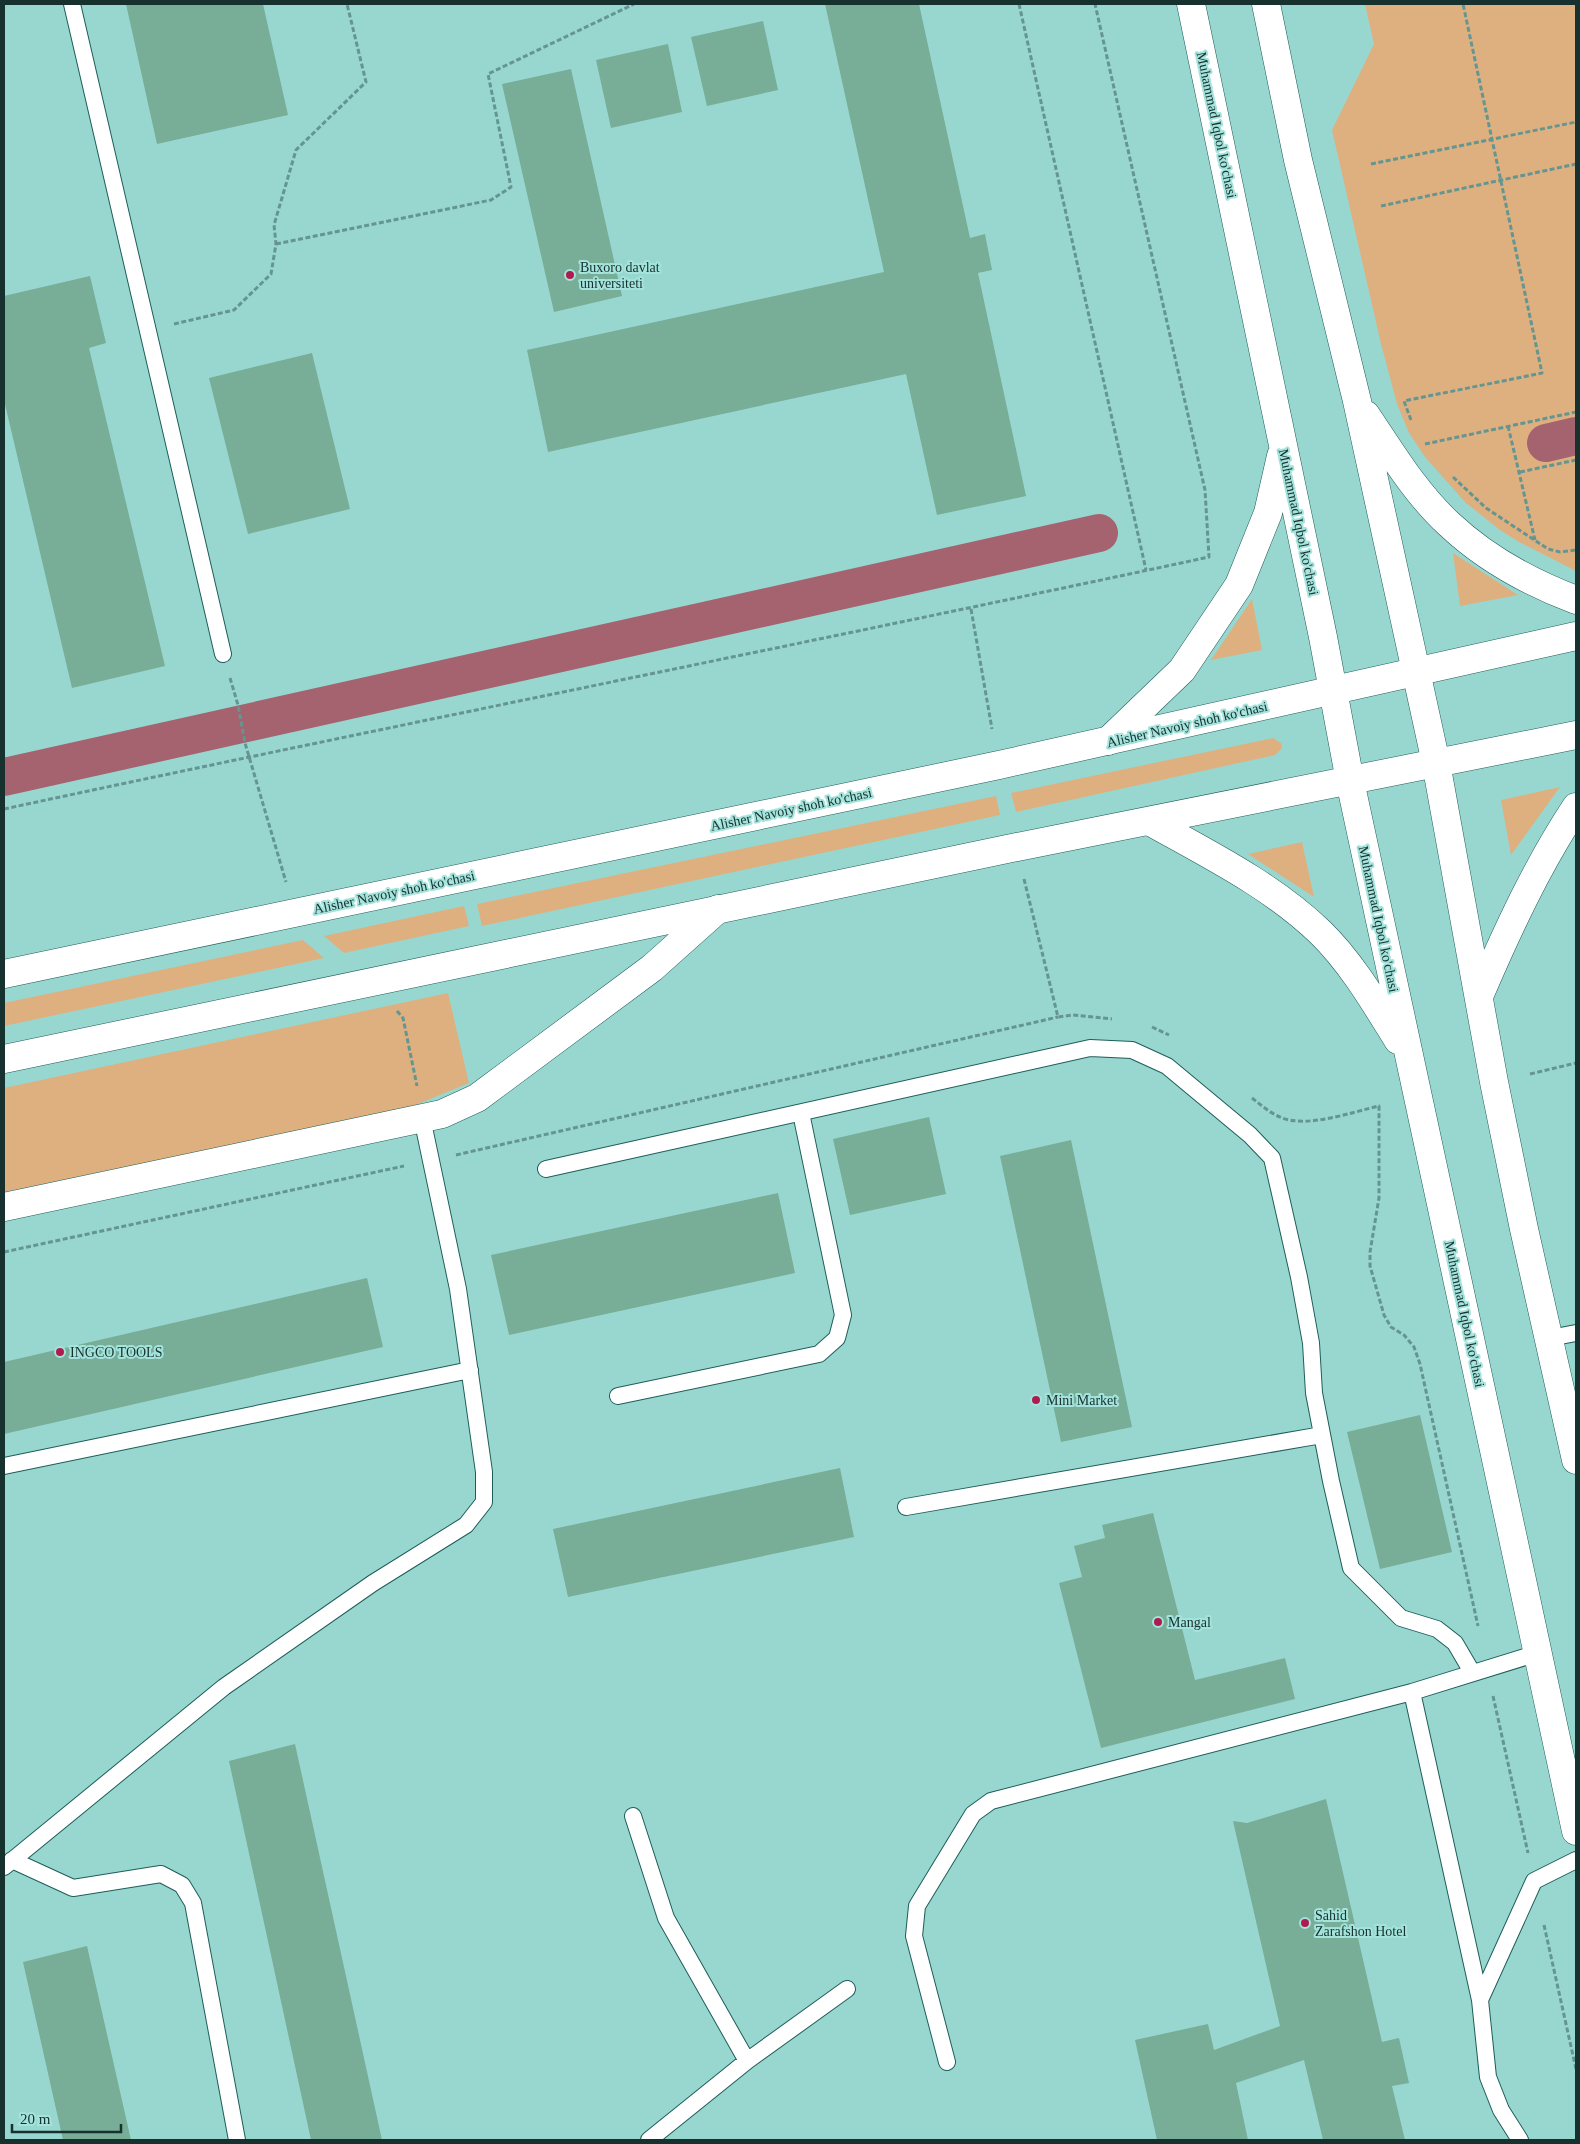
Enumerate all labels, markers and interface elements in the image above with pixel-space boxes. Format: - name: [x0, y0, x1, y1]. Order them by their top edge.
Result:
- street label: Muhammad Iqbol ko'chasi: [1194, 50, 1239, 200]
- place label: Buxoro davlat universiteti: [580, 260, 660, 291]
- marker: Buxoro davlat universiteti: [564, 269, 576, 281]
- street label: Muhammad Iqbol ko'chasi: [1276, 447, 1321, 597]
- street label: Alisher Navoiy shoh ko'chasi: [1105, 699, 1269, 750]
- street label: Alisher Navoiy shoh ko'chasi: [709, 785, 873, 834]
- street label: Muhammad Iqbol ko'chasi: [1356, 844, 1401, 994]
- street label: Alisher Navoiy shoh ko'chasi: [312, 868, 476, 917]
- street label: Muhammad Iqbol ko'chasi: [1442, 1239, 1487, 1389]
- place label: INGCO TOOLS: [70, 1345, 162, 1360]
- marker: INGCO TOOLS: [54, 1346, 66, 1358]
- place label: Mini Market: [1046, 1393, 1117, 1408]
- marker: Mini Market: [1030, 1394, 1042, 1406]
- place label: Mangal: [1168, 1615, 1211, 1630]
- marker: Mangal: [1152, 1616, 1164, 1628]
- place label: Sahid Zarafshon Hotel: [1315, 1908, 1406, 1939]
- marker: Sahid Zarafshon Hotel: [1299, 1917, 1311, 1929]
- scale bar: [12, 2102, 121, 2134]
- text: 20 m: [20, 2111, 51, 2127]

